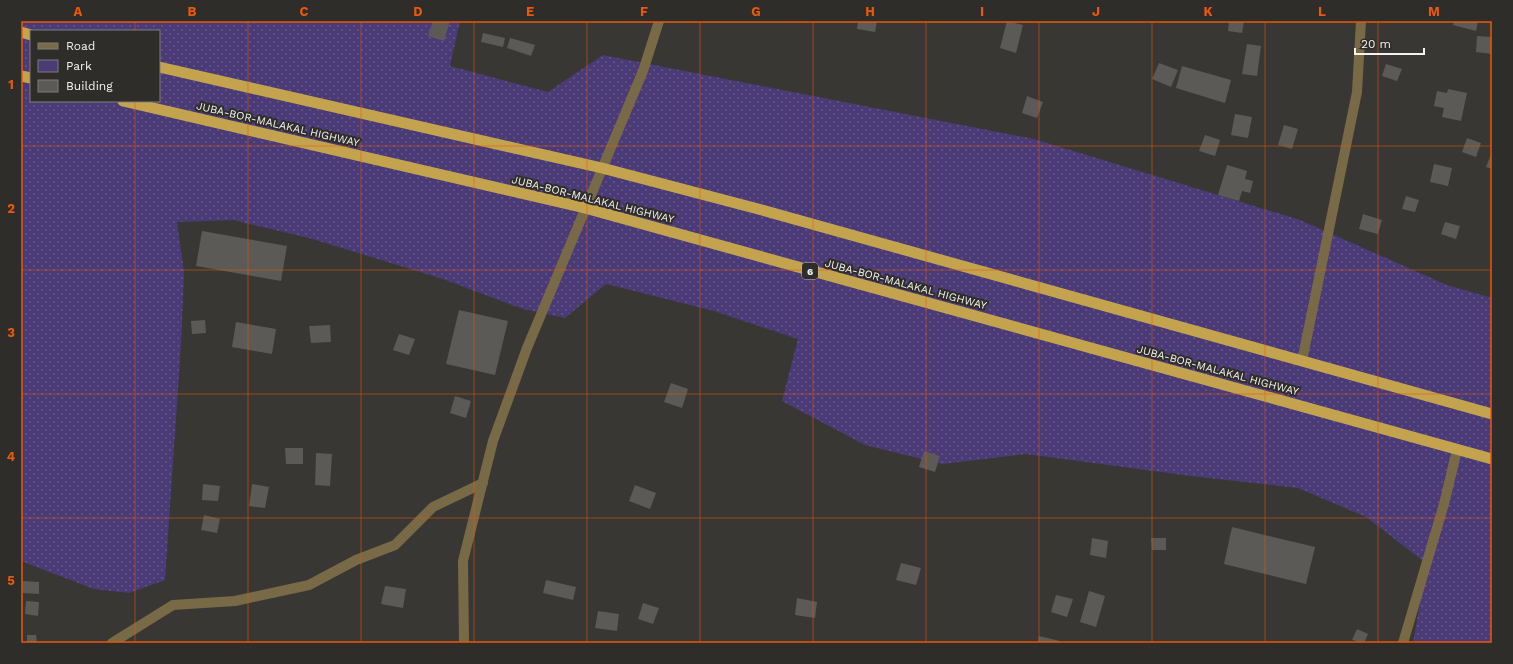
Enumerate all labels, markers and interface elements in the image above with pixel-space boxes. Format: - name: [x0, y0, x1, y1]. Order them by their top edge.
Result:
- text: A: [74, 4, 83, 19]
- text: B: [188, 4, 197, 19]
- text: C: [300, 4, 309, 19]
- text: D: [413, 4, 423, 19]
- text: E: [526, 4, 534, 19]
- text: F: [640, 4, 648, 19]
- text: G: [751, 4, 761, 19]
- text: H: [865, 4, 875, 19]
- text: I: [980, 4, 984, 19]
- text: J: [1092, 4, 1100, 19]
- text: K: [1203, 4, 1213, 19]
- text: L: [1318, 4, 1326, 19]
- text: M: [1428, 4, 1440, 19]
- legend: [30, 30, 160, 102]
- scale bar: [1355, 30, 1424, 56]
- text: 20 m: [1361, 37, 1391, 51]
- text: Road: [66, 39, 95, 53]
- text: Park: [66, 59, 92, 73]
- text: 1: [8, 77, 14, 92]
- text: Building: [66, 79, 113, 93]
- street label: JUBA-BOR-MALAKAL HIGHWAY: [195, 99, 361, 150]
- street label: JUBA-BOR-MALAKAL HIGHWAY: [510, 173, 676, 226]
- text: 2: [7, 201, 15, 216]
- street label: JUBA-BOR-MALAKAL HIGHWAY: [824, 257, 989, 313]
- road number: 6: [802, 263, 818, 279]
- text: 3: [7, 325, 15, 340]
- street label: JUBA-BOR-MALAKAL HIGHWAY: [1136, 343, 1301, 399]
- text: 4: [7, 449, 16, 464]
- text: 5: [7, 573, 15, 588]

